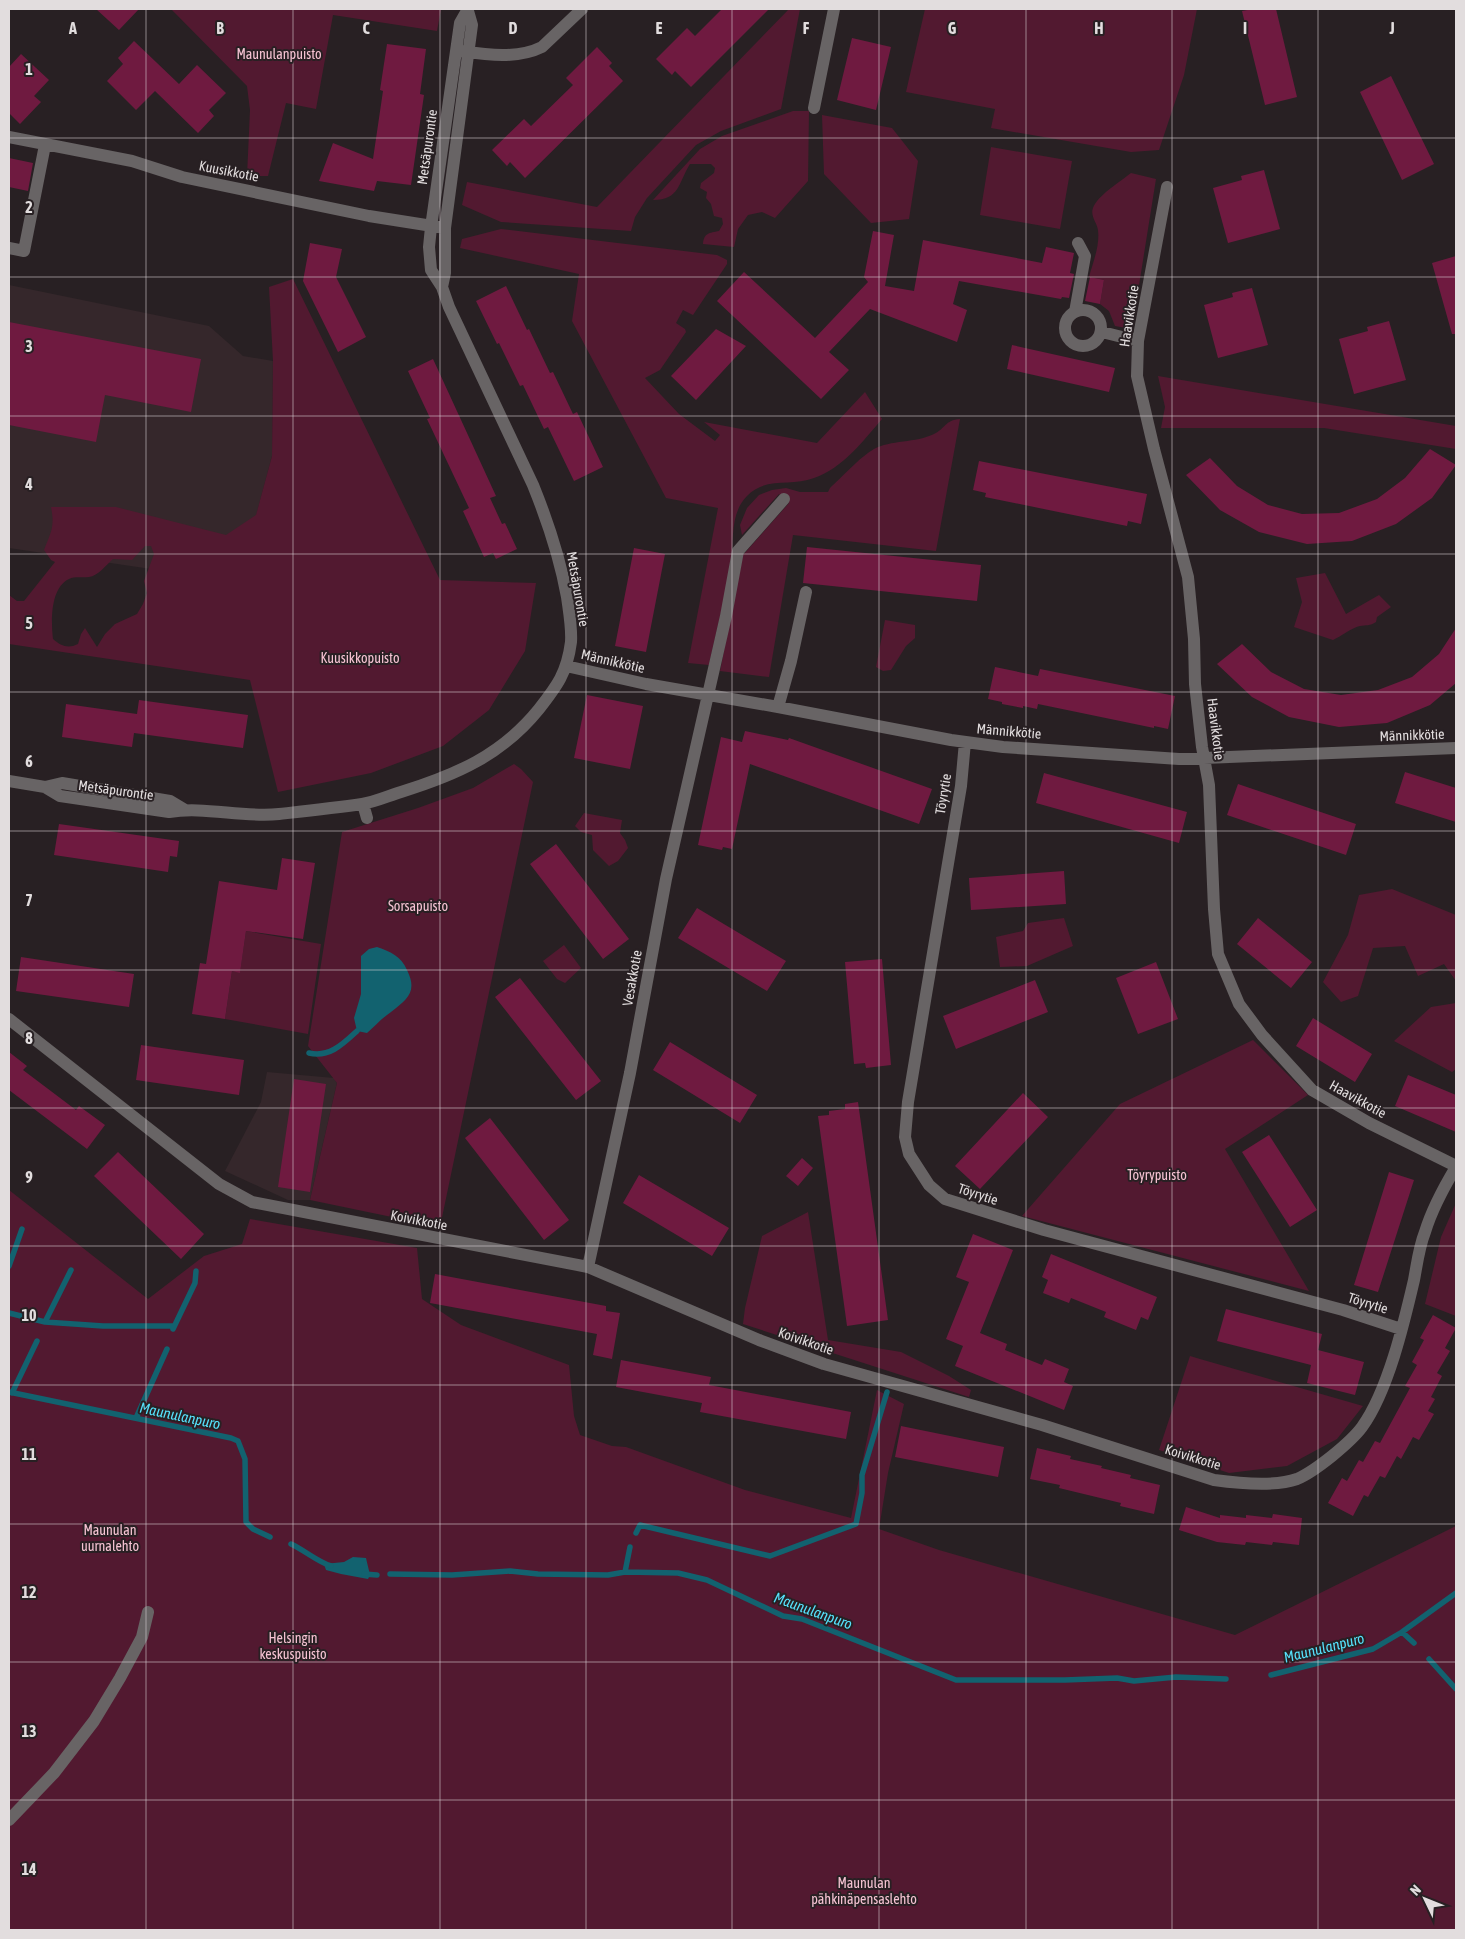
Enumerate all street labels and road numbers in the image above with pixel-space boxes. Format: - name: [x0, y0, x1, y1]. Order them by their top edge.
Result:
- street label: Metsäpurontie: [414, 108, 440, 186]
- street label: Kuusikkotie: [198, 157, 260, 185]
- street label: Haavikkotie: [1116, 284, 1142, 348]
- street label: Metsäpurontie: [564, 550, 592, 628]
- street label: Männikkötie: [580, 646, 646, 676]
- street label: Haavikkotie: [1204, 697, 1228, 761]
- street label: Männikkötie: [976, 720, 1042, 742]
- street label: Männikkötie: [1379, 726, 1445, 744]
- street label: Töyrytie: [932, 772, 954, 816]
- street label: Metsäpurontie: [77, 777, 155, 803]
- street label: Vesakkotie: [619, 949, 645, 1007]
- street label: Haavikkotie: [1327, 1077, 1389, 1121]
- street label: Töyrytie: [956, 1180, 1000, 1208]
- street label: Koivikkotie: [389, 1207, 449, 1233]
- street label: Töyrytie: [1346, 1289, 1390, 1317]
- street label: Koivikkotie: [776, 1324, 836, 1358]
- street label: Koivikkotie: [1163, 1441, 1223, 1473]

